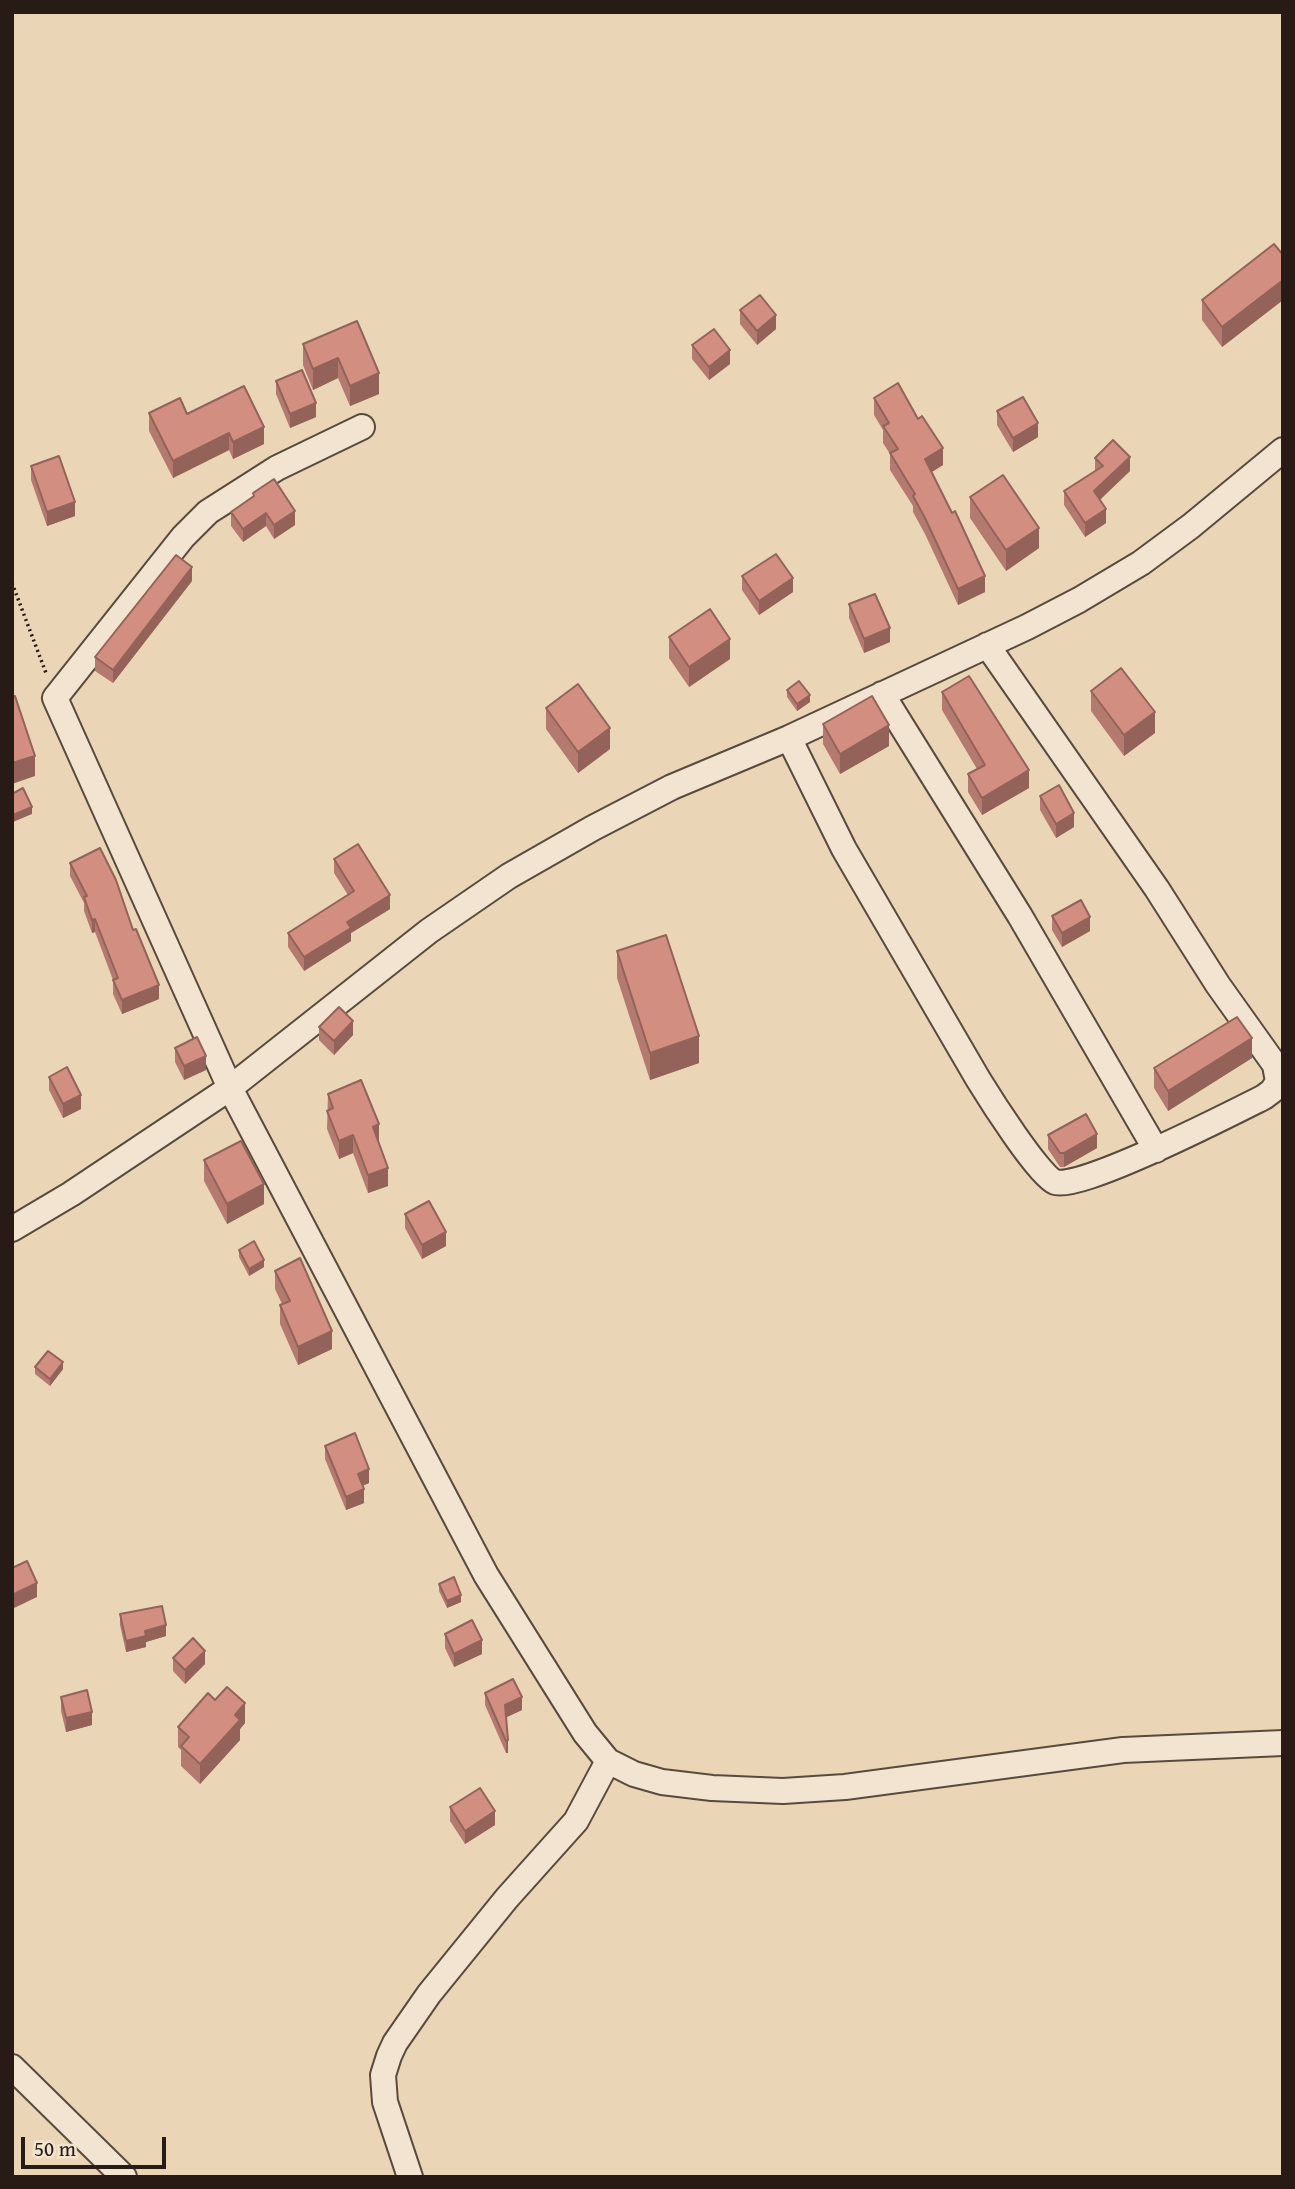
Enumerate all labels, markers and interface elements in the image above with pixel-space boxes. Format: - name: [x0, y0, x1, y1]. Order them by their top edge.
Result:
- scale bar: [24, 2122, 170, 2166]
- text: 50 m: [34, 2133, 76, 2164]

